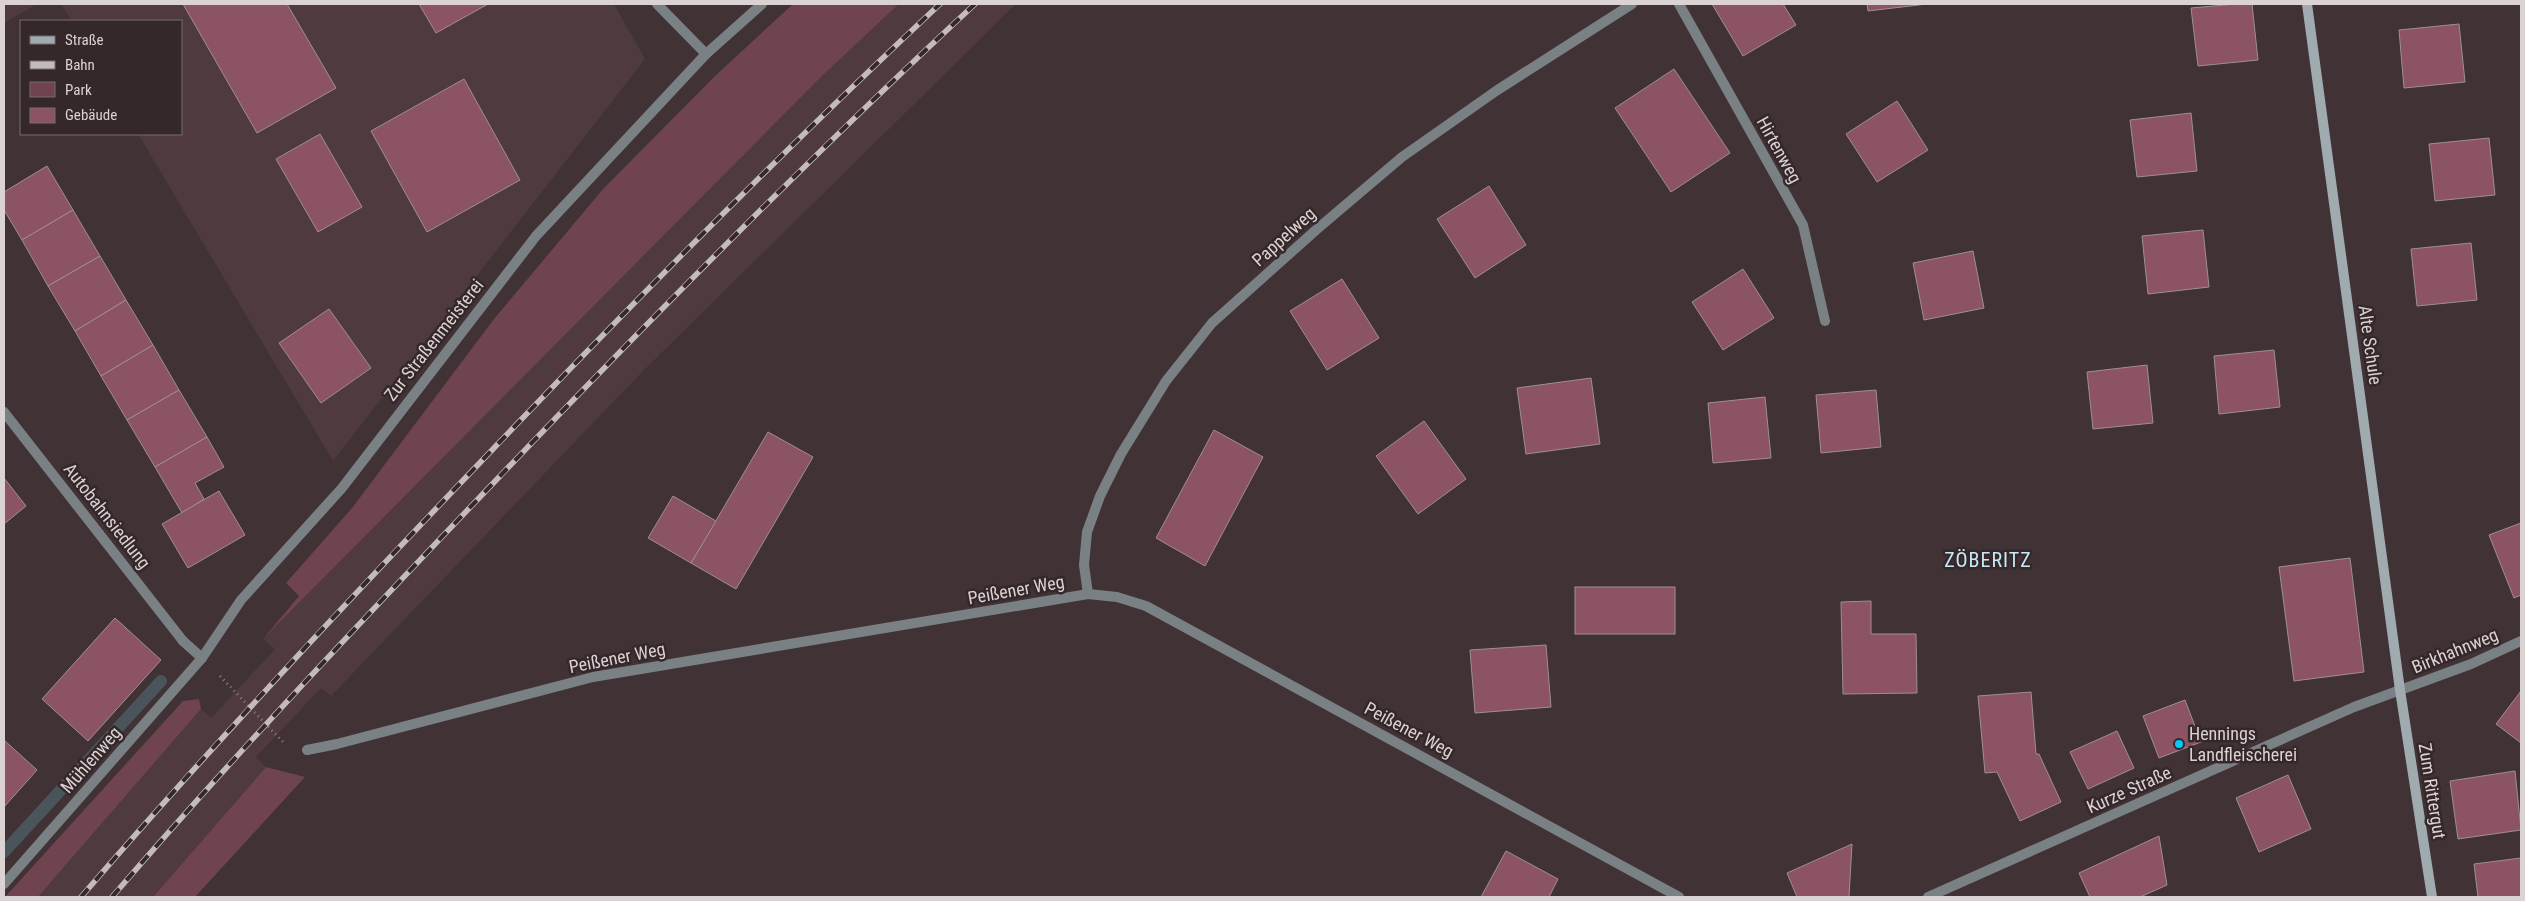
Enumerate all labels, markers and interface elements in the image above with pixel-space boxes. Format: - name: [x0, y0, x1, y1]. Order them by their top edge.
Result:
- legend: [20, 20, 182, 135]
- text: Straße: [65, 31, 104, 49]
- text: Bahn: [65, 56, 95, 74]
- text: Park: [65, 81, 92, 99]
- text: Gebäude: [65, 106, 117, 124]
- street label: Hirtenweg: [1753, 113, 1806, 187]
- street label: Pappelweg: [1248, 203, 1320, 270]
- street label: Zur Straßenmeisterei: [380, 275, 488, 405]
- street label: Alte Schule: [2355, 304, 2386, 386]
- street label: Autobahnsiedlung: [60, 459, 155, 573]
- district label: ZÖBERITZ: [1944, 548, 2032, 572]
- street label: Peißener Weg: [966, 571, 1066, 608]
- street label: Birkhahnweg: [2409, 624, 2501, 677]
- street label: Peißener Weg: [567, 638, 667, 677]
- street label: Peißener Weg: [1361, 697, 1457, 762]
- street label: Mühlenweg: [56, 722, 125, 797]
- place label: Hennings Landfleischerei: [2189, 723, 2297, 765]
- marker: Hennings Landfleischerei: [2173, 738, 2185, 750]
- street label: Zum Rittergut: [2415, 742, 2450, 840]
- street label: Kurze Straße: [2083, 762, 2174, 818]

